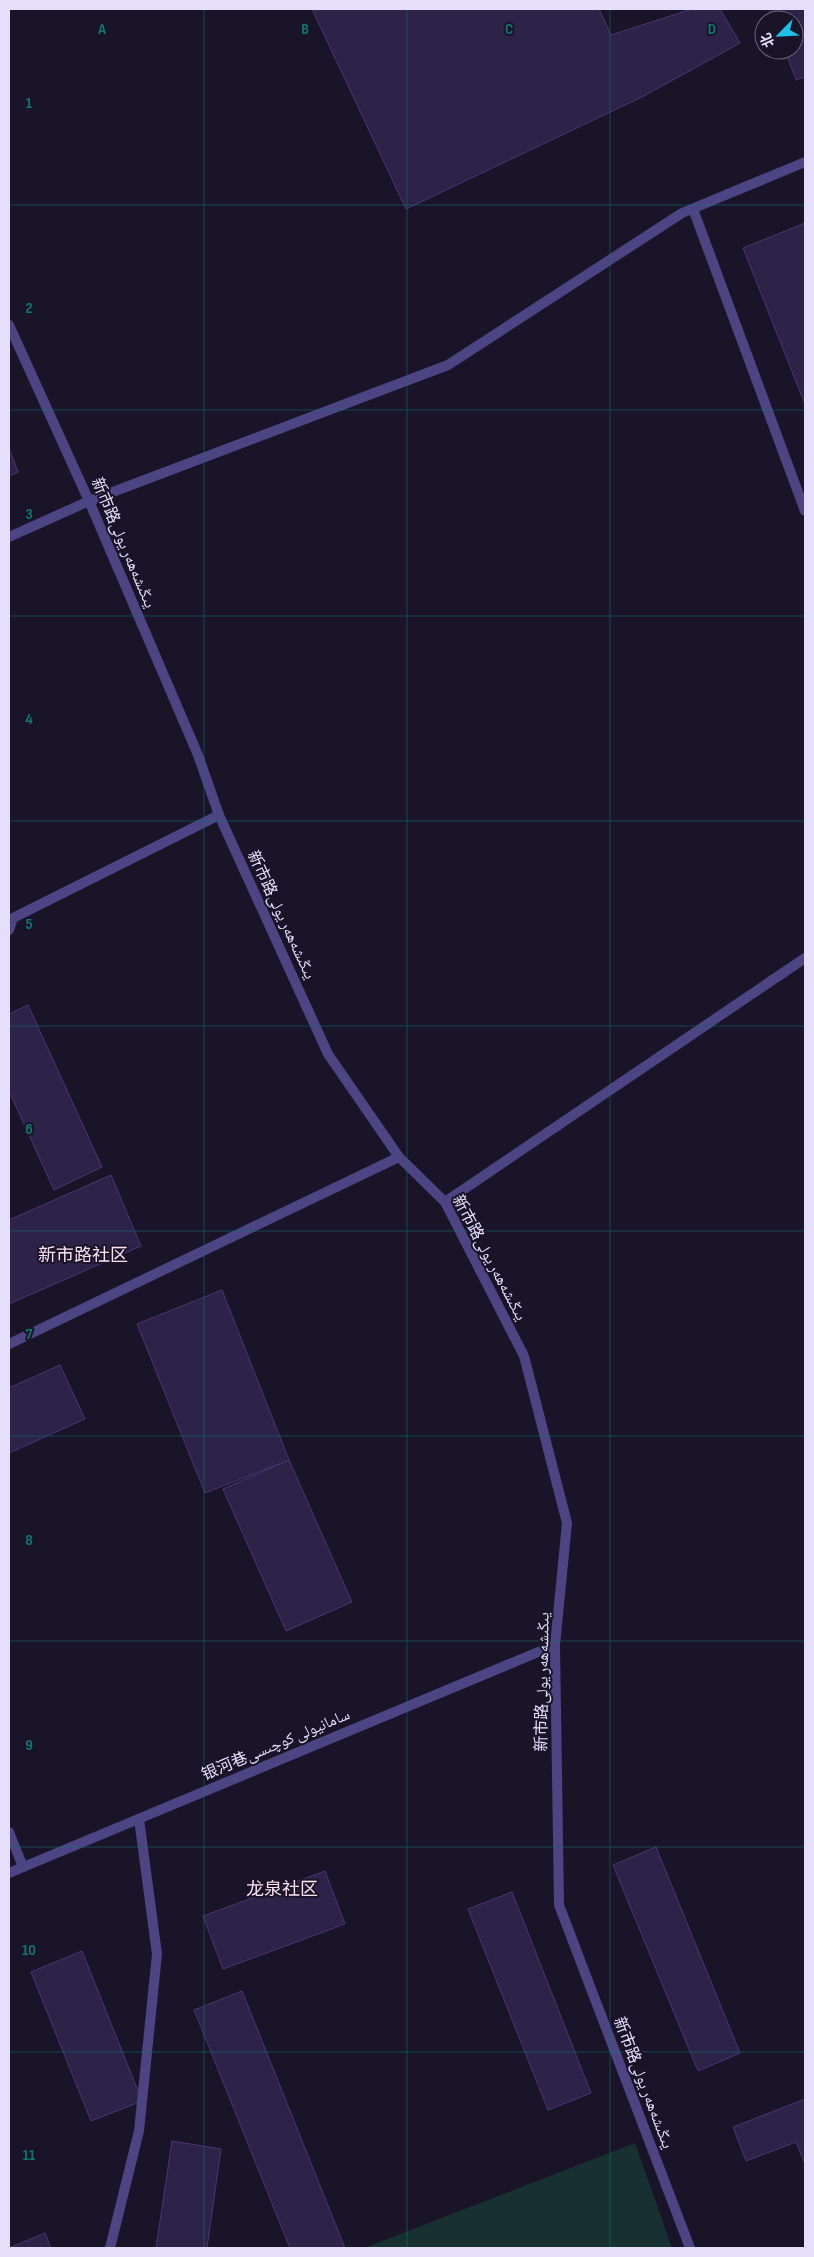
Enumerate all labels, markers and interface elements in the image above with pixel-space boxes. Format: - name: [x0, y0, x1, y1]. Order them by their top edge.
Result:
- north arrow: [754, 10, 804, 60]
- text: A: [97, 20, 106, 39]
- text: B: [301, 20, 309, 39]
- text: C: [505, 20, 513, 39]
- text: D: [708, 20, 716, 39]
- text: 北: [757, 30, 778, 50]
- text: 1: [26, 94, 33, 113]
- text: 2: [25, 299, 33, 318]
- street label: 新市路يىڭىشەھەر يولى: [87, 475, 159, 611]
- text: 3: [25, 505, 33, 524]
- text: 4: [25, 710, 33, 729]
- street label: 新市路يىڭىشەھەر يولى: [243, 848, 319, 982]
- text: 5: [25, 915, 33, 934]
- text: 6: [25, 1120, 33, 1139]
- street label: 新市路يىڭىشەھەر يولى: [448, 1192, 530, 1324]
- district label: 新市路社区: [38, 1245, 128, 1266]
- text: 7: [26, 1325, 33, 1344]
- text: 8: [25, 1531, 33, 1550]
- street label: 新市路يىڭىشەھەر يولى: [532, 1612, 554, 1752]
- street label: 银河巷سامانيولى كوچىسى: [199, 1705, 353, 1785]
- text: 9: [25, 1736, 33, 1755]
- district label: 龙泉社区: [246, 1879, 318, 1900]
- text: 10: [22, 1941, 36, 1960]
- street label: 新市路يىڭىشەھەر يولى: [609, 2014, 677, 2152]
- text: 11: [23, 2146, 36, 2165]

